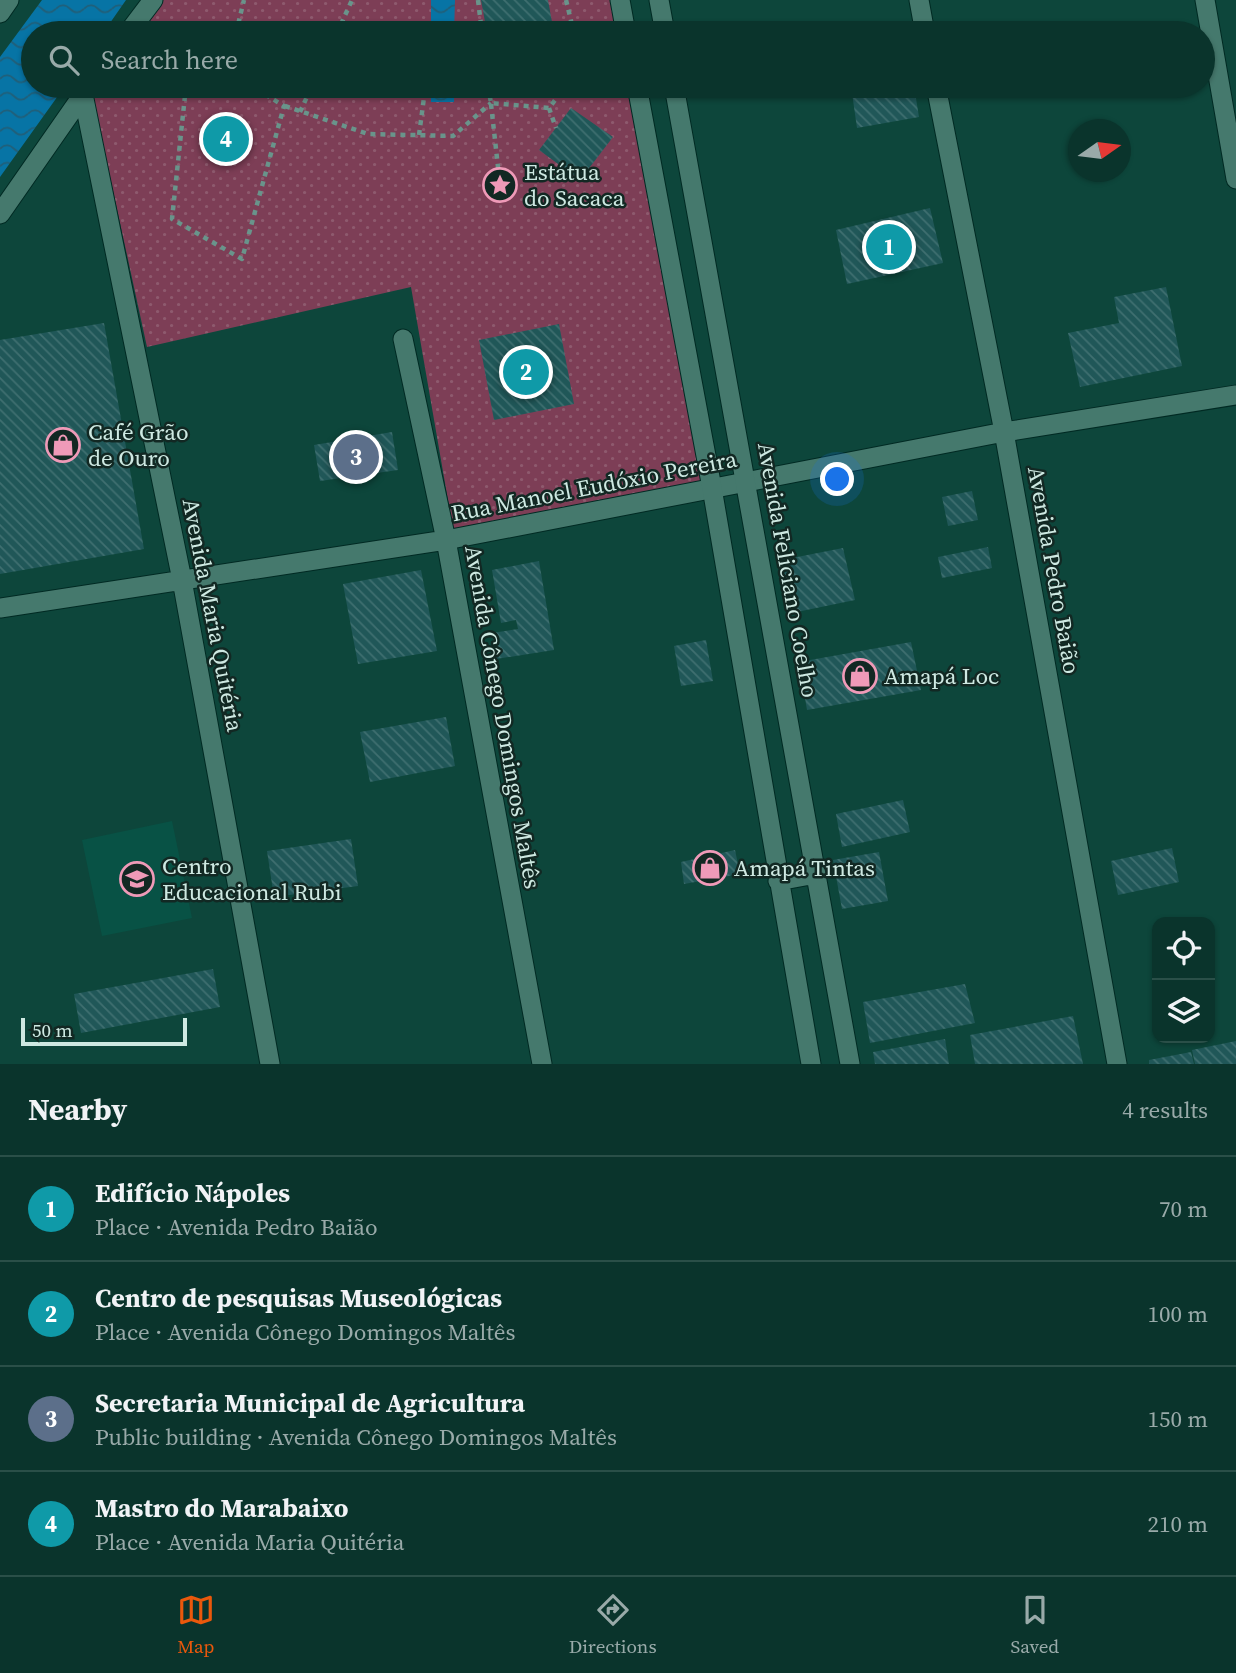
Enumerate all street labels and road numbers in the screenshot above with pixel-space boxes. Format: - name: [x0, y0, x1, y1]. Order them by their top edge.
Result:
- street label: Avenida Feliciano Coelho: [750, 440, 826, 700]
- street label: Rua Manoel Eudóxio Pereira: [448, 443, 740, 529]
- street label: Avenida Pedro Baião: [1020, 464, 1088, 676]
- street label: Avenida Maria Quitéria: [175, 496, 251, 735]
- street label: Avenida Cônego Domingos Maltês: [457, 543, 549, 891]

